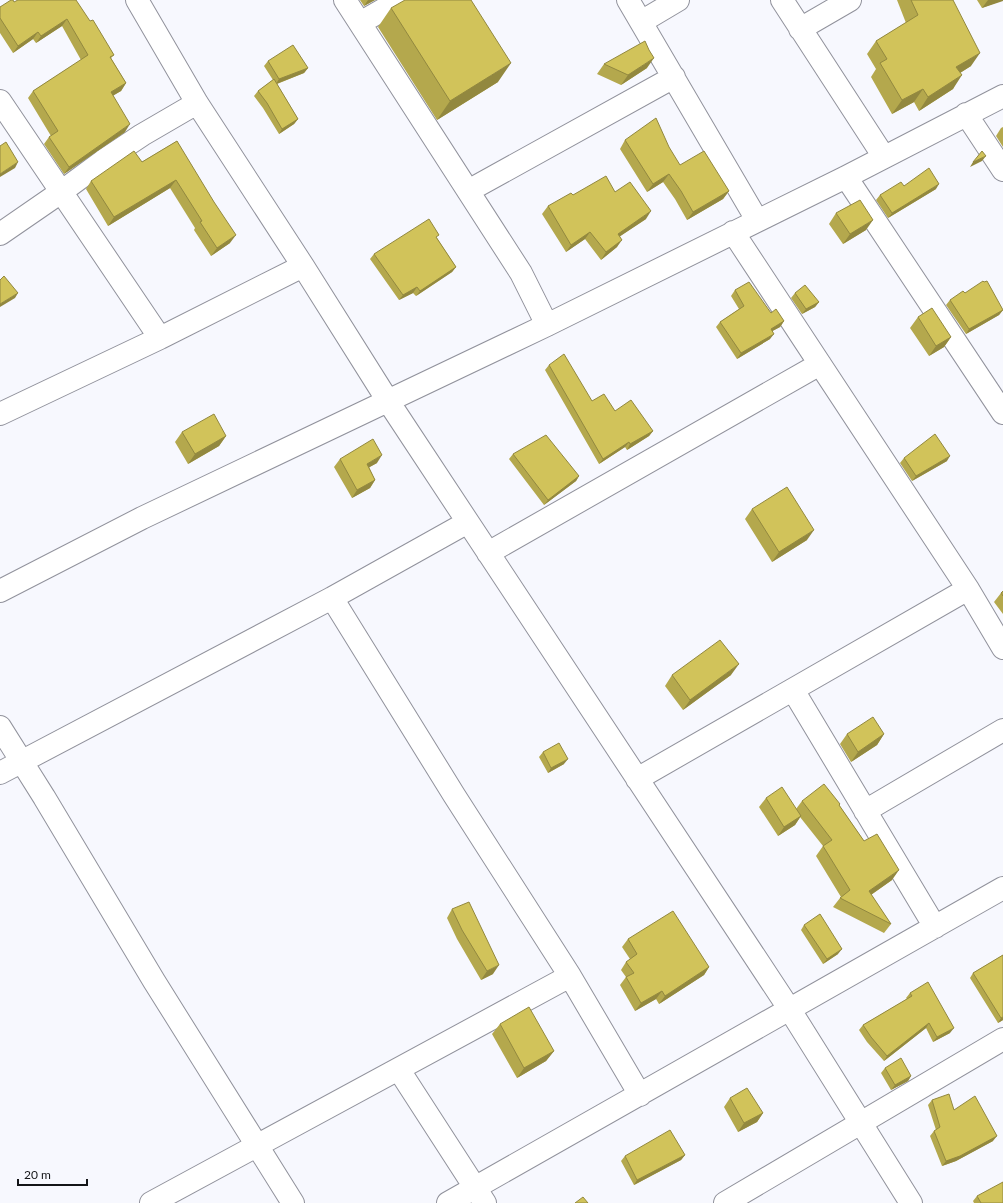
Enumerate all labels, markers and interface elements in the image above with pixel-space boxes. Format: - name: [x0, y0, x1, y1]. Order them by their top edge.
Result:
- scale bar: [18, 1161, 87, 1187]
- text: 20 m: [24, 1167, 51, 1182]

